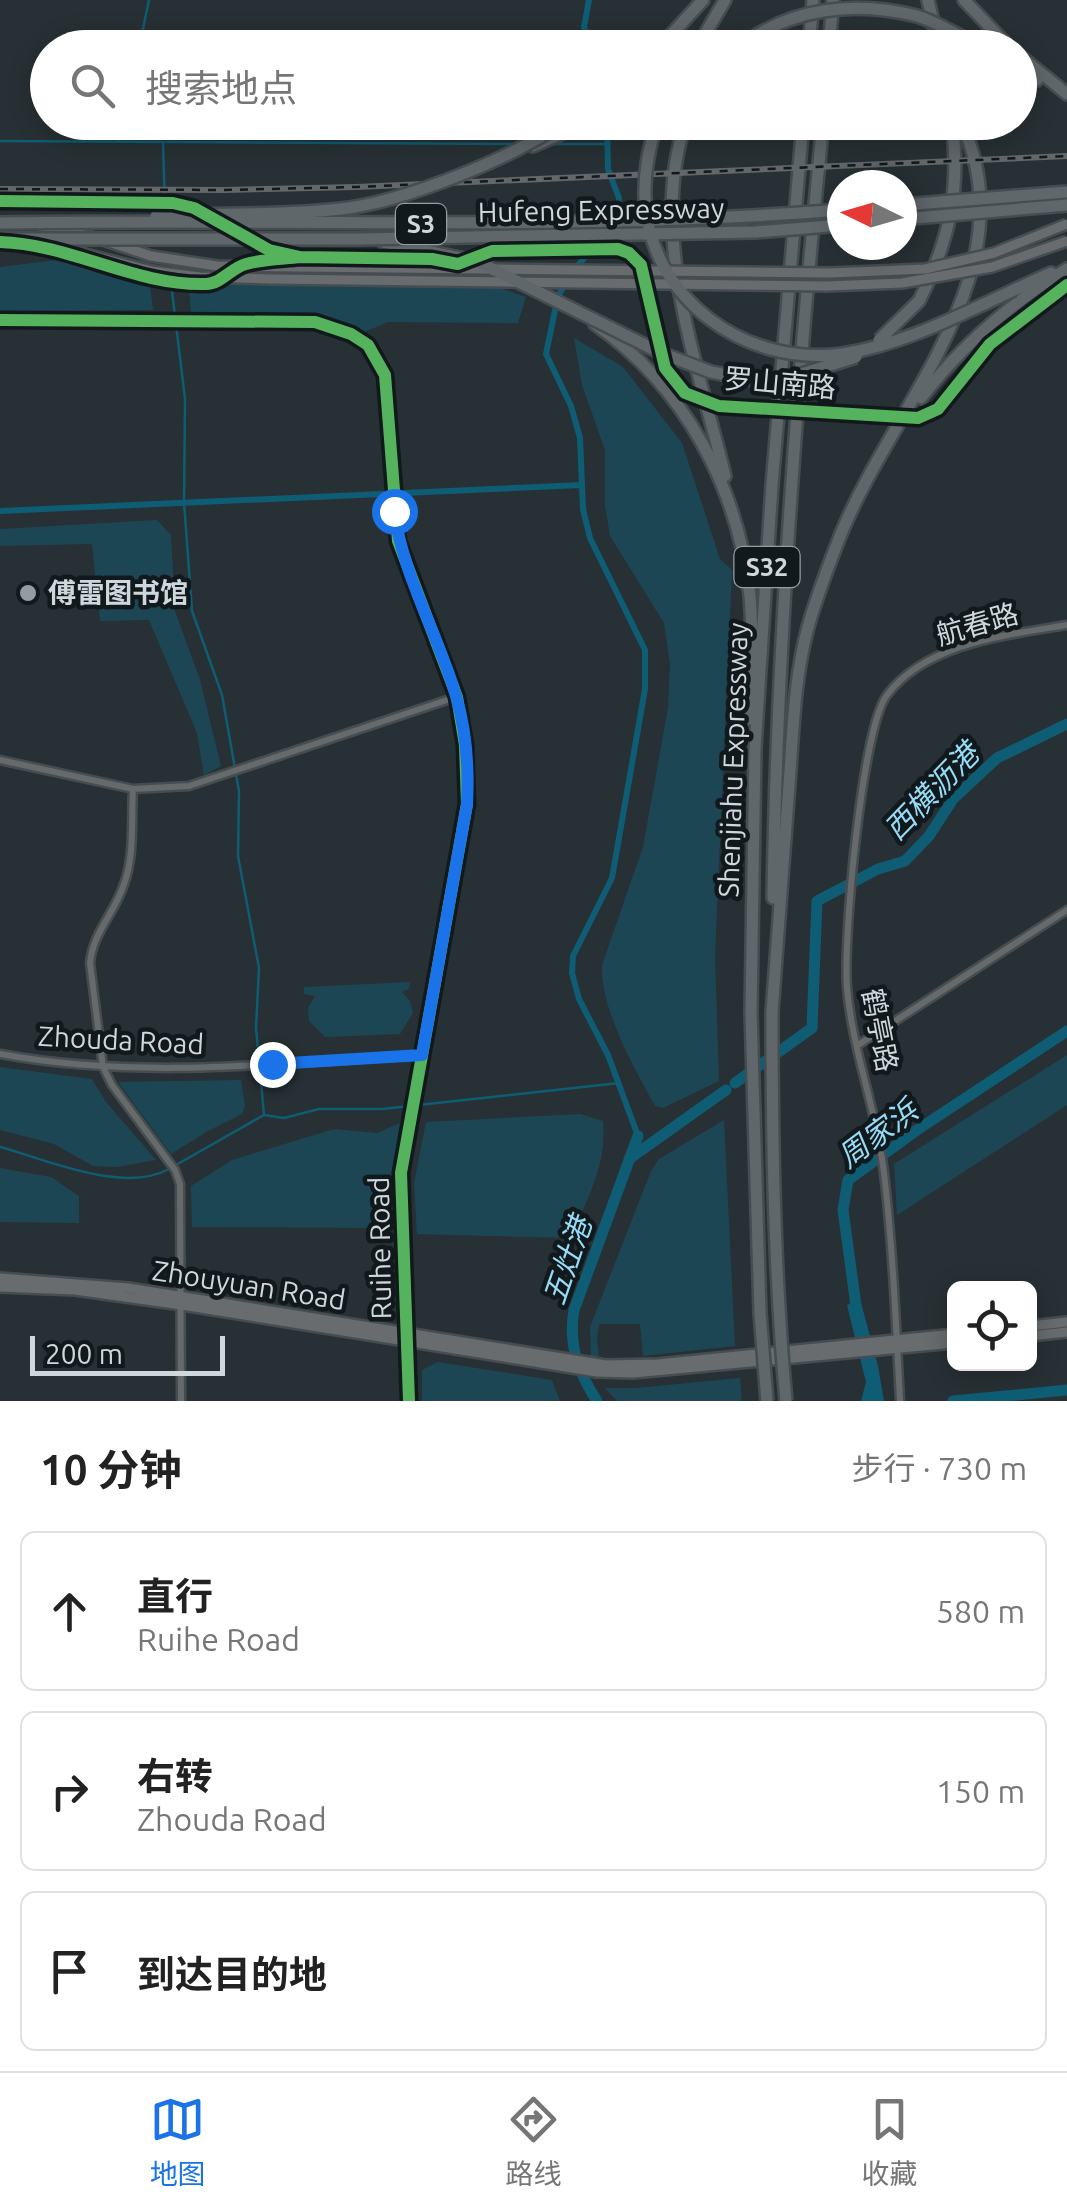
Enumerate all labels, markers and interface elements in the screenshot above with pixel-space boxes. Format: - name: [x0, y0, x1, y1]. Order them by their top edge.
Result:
- search box: [30, 30, 1037, 140]
- icon: search: [65, 58, 120, 113]
- text: 搜索地点: [145, 67, 297, 109]
- north arrow: [827, 170, 917, 260]
- street label: Hufeng Expressway: [477, 192, 725, 227]
- road number: S3: [396, 204, 446, 244]
- street label: 罗山南路: [723, 362, 837, 403]
- route start: [372, 489, 418, 535]
- road number: S32: [734, 547, 800, 587]
- place label: 傅雷图书馆: [48, 577, 188, 608]
- marker: 傅雷图书馆: [17, 582, 39, 604]
- street label: 航春路: [932, 597, 1022, 650]
- street label: Shenjiahu Expressway: [712, 622, 753, 898]
- water label: 西横沥港: [877, 733, 988, 846]
- street label: 鹤亭路: [857, 986, 904, 1074]
- street label: Zhouda Road: [37, 1020, 205, 1059]
- route end: [250, 1042, 296, 1088]
- water label: 周家浜: [831, 1091, 926, 1174]
- street label: Ruihe Road: [363, 1176, 396, 1320]
- water label: 五灶港: [536, 1209, 599, 1309]
- street label: Zhouyuan Road: [150, 1254, 348, 1315]
- map controls: [947, 1281, 1037, 1371]
- button: locate: [947, 1281, 1037, 1371]
- scale bar: [30, 1331, 225, 1376]
- text: 200 m: [45, 1338, 123, 1369]
- text: 10 分钟: [40, 1446, 181, 1493]
- text: 步行 · 730 m: [851, 1450, 1027, 1486]
- text: 直行: [137, 1575, 213, 1617]
- icon: ahead: [42, 1584, 97, 1639]
- text: 580 m: [936, 1593, 1025, 1629]
- text: Ruihe Road: [137, 1621, 300, 1657]
- text: 右转: [137, 1755, 213, 1797]
- icon: right: [42, 1764, 97, 1819]
- text: 150 m: [936, 1773, 1025, 1809]
- text: Zhouda Road: [137, 1801, 327, 1837]
- icon: arrive: [42, 1944, 97, 1999]
- text: 到达目的地: [137, 1953, 327, 1995]
- tab: 地图: [150, 2092, 206, 2192]
- tab: 路线: [505, 2092, 561, 2192]
- tab: 收藏: [861, 2092, 917, 2192]

